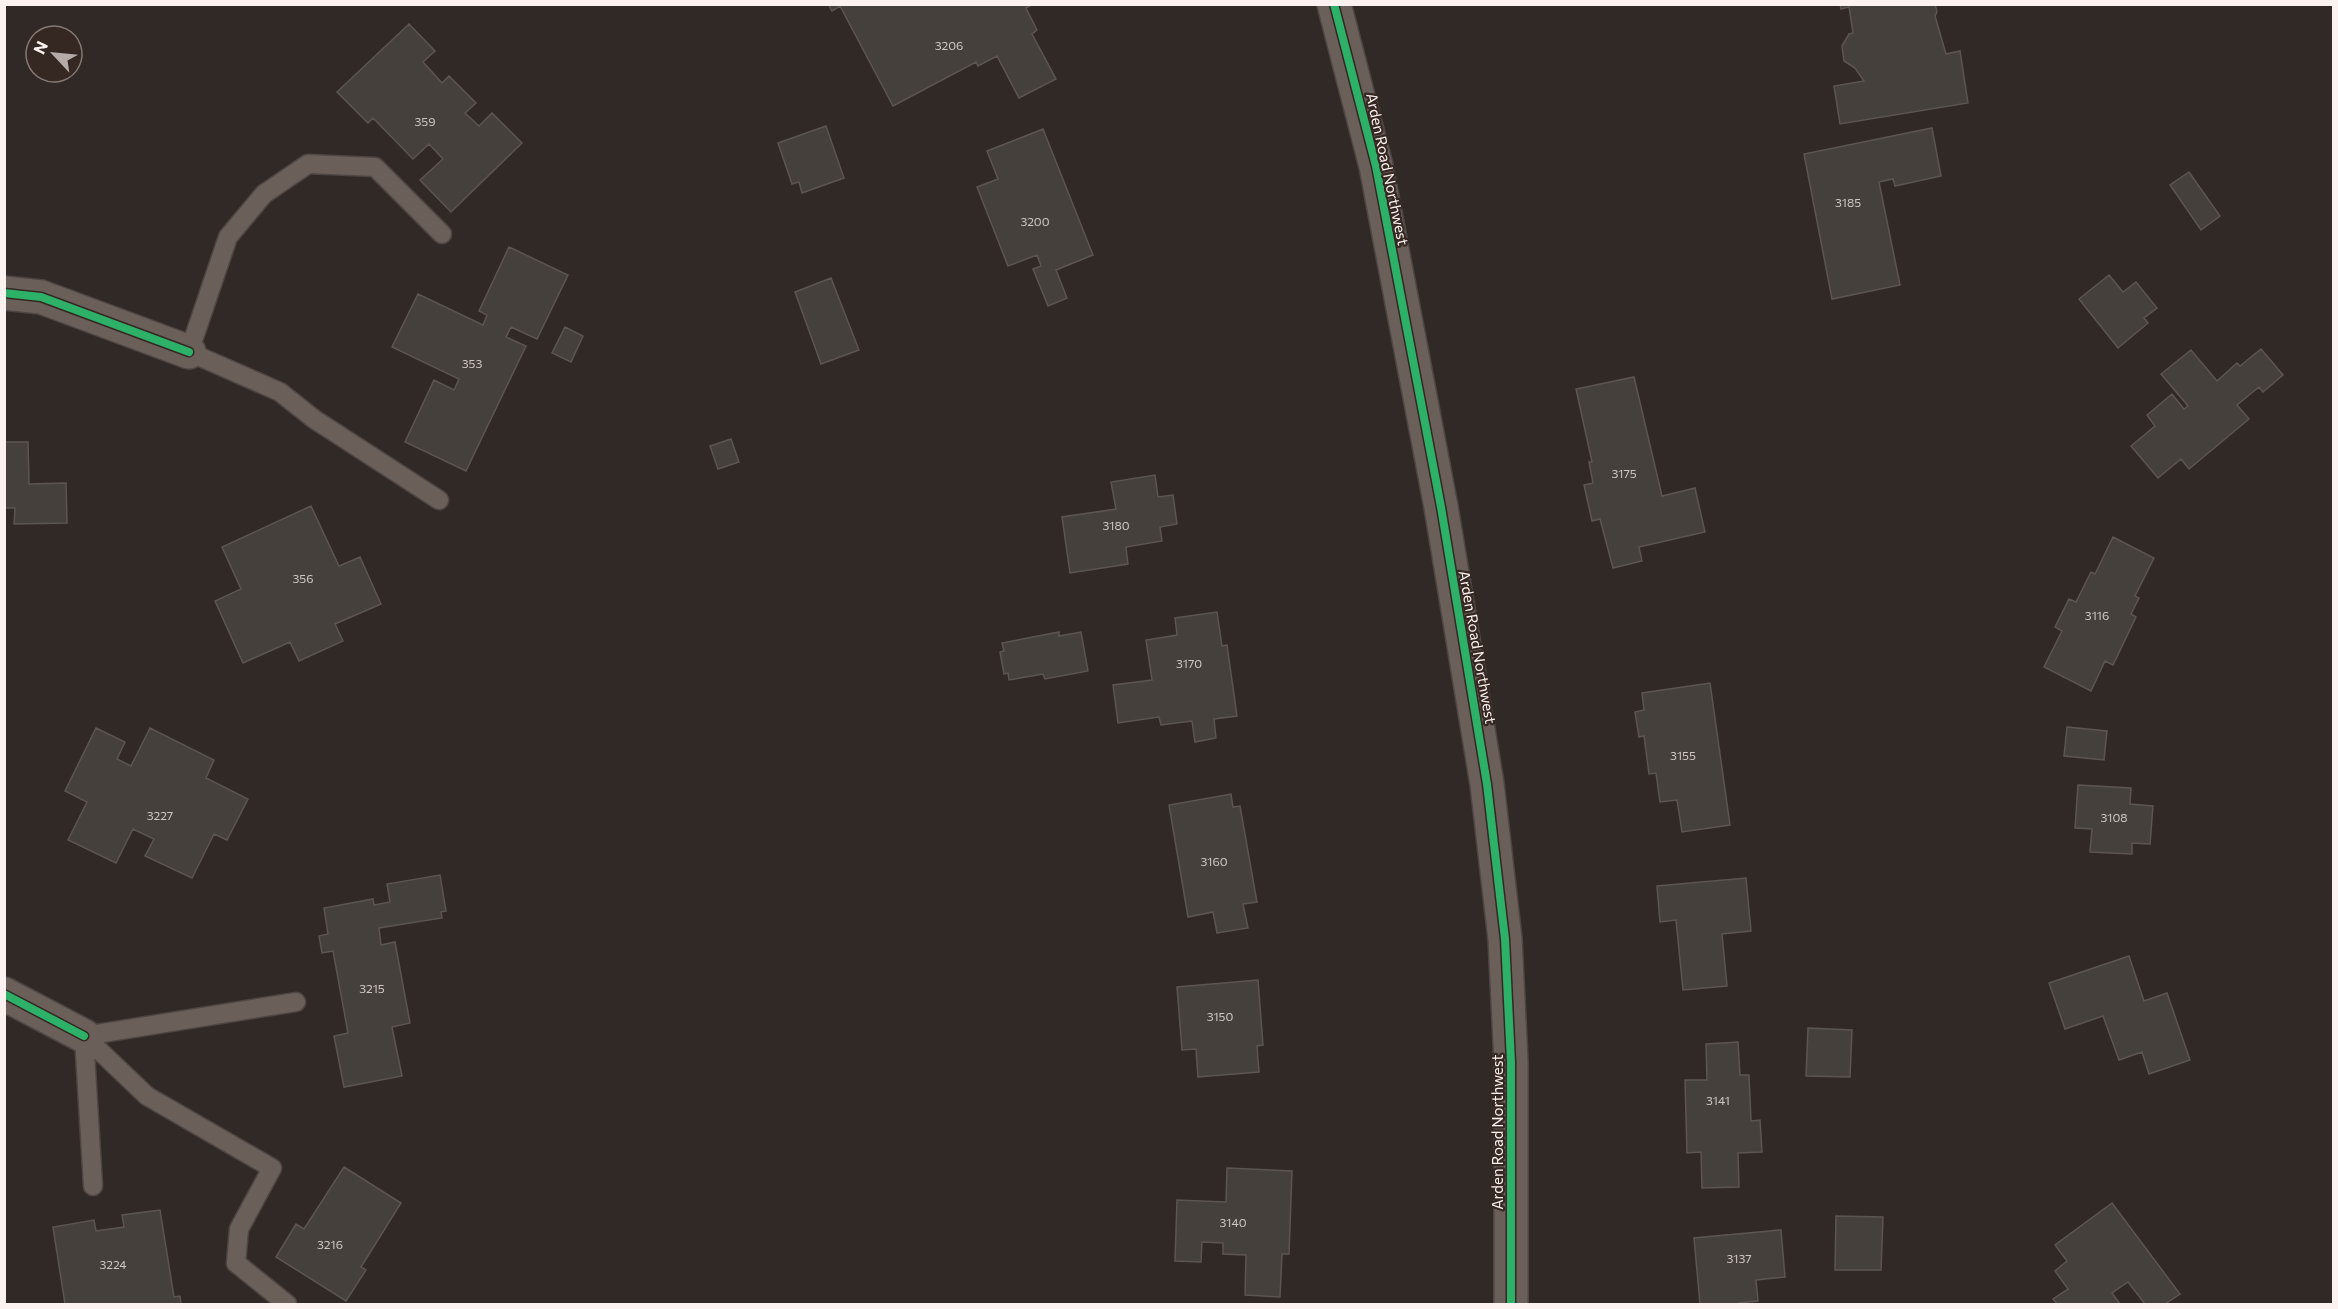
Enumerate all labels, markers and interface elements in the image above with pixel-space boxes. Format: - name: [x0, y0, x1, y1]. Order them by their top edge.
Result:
- north arrow: [24, 24, 84, 84]
- text: N: [29, 38, 51, 57]
- house number: 3206: [935, 38, 963, 52]
- street label: Arden Road Northwest: [1363, 91, 1413, 247]
- house number: 359: [414, 114, 436, 128]
- house number: 3185: [1835, 195, 1861, 209]
- house number: 3200: [1020, 214, 1050, 228]
- house number: 353: [462, 356, 482, 370]
- house number: 3175: [1611, 466, 1637, 480]
- house number: 3180: [1102, 518, 1130, 532]
- street label: Arden Road Northwest: [1456, 569, 1500, 725]
- house number: 356: [292, 571, 314, 585]
- house number: 3116: [2085, 608, 2109, 622]
- house number: 3170: [1176, 656, 1202, 670]
- house number: 3155: [1670, 748, 1696, 762]
- house number: 3227: [147, 808, 173, 822]
- house number: 3108: [2100, 810, 2128, 824]
- house number: 3160: [1200, 854, 1228, 868]
- house number: 3215: [359, 981, 385, 995]
- house number: 3150: [1207, 1009, 1234, 1023]
- street label: Arden Road Northwest: [1488, 1054, 1506, 1210]
- house number: 3141: [1706, 1093, 1730, 1107]
- house number: 3140: [1219, 1215, 1247, 1229]
- house number: 3216: [317, 1237, 343, 1251]
- house number: 3137: [1726, 1251, 1752, 1265]
- house number: 3224: [99, 1257, 127, 1271]

